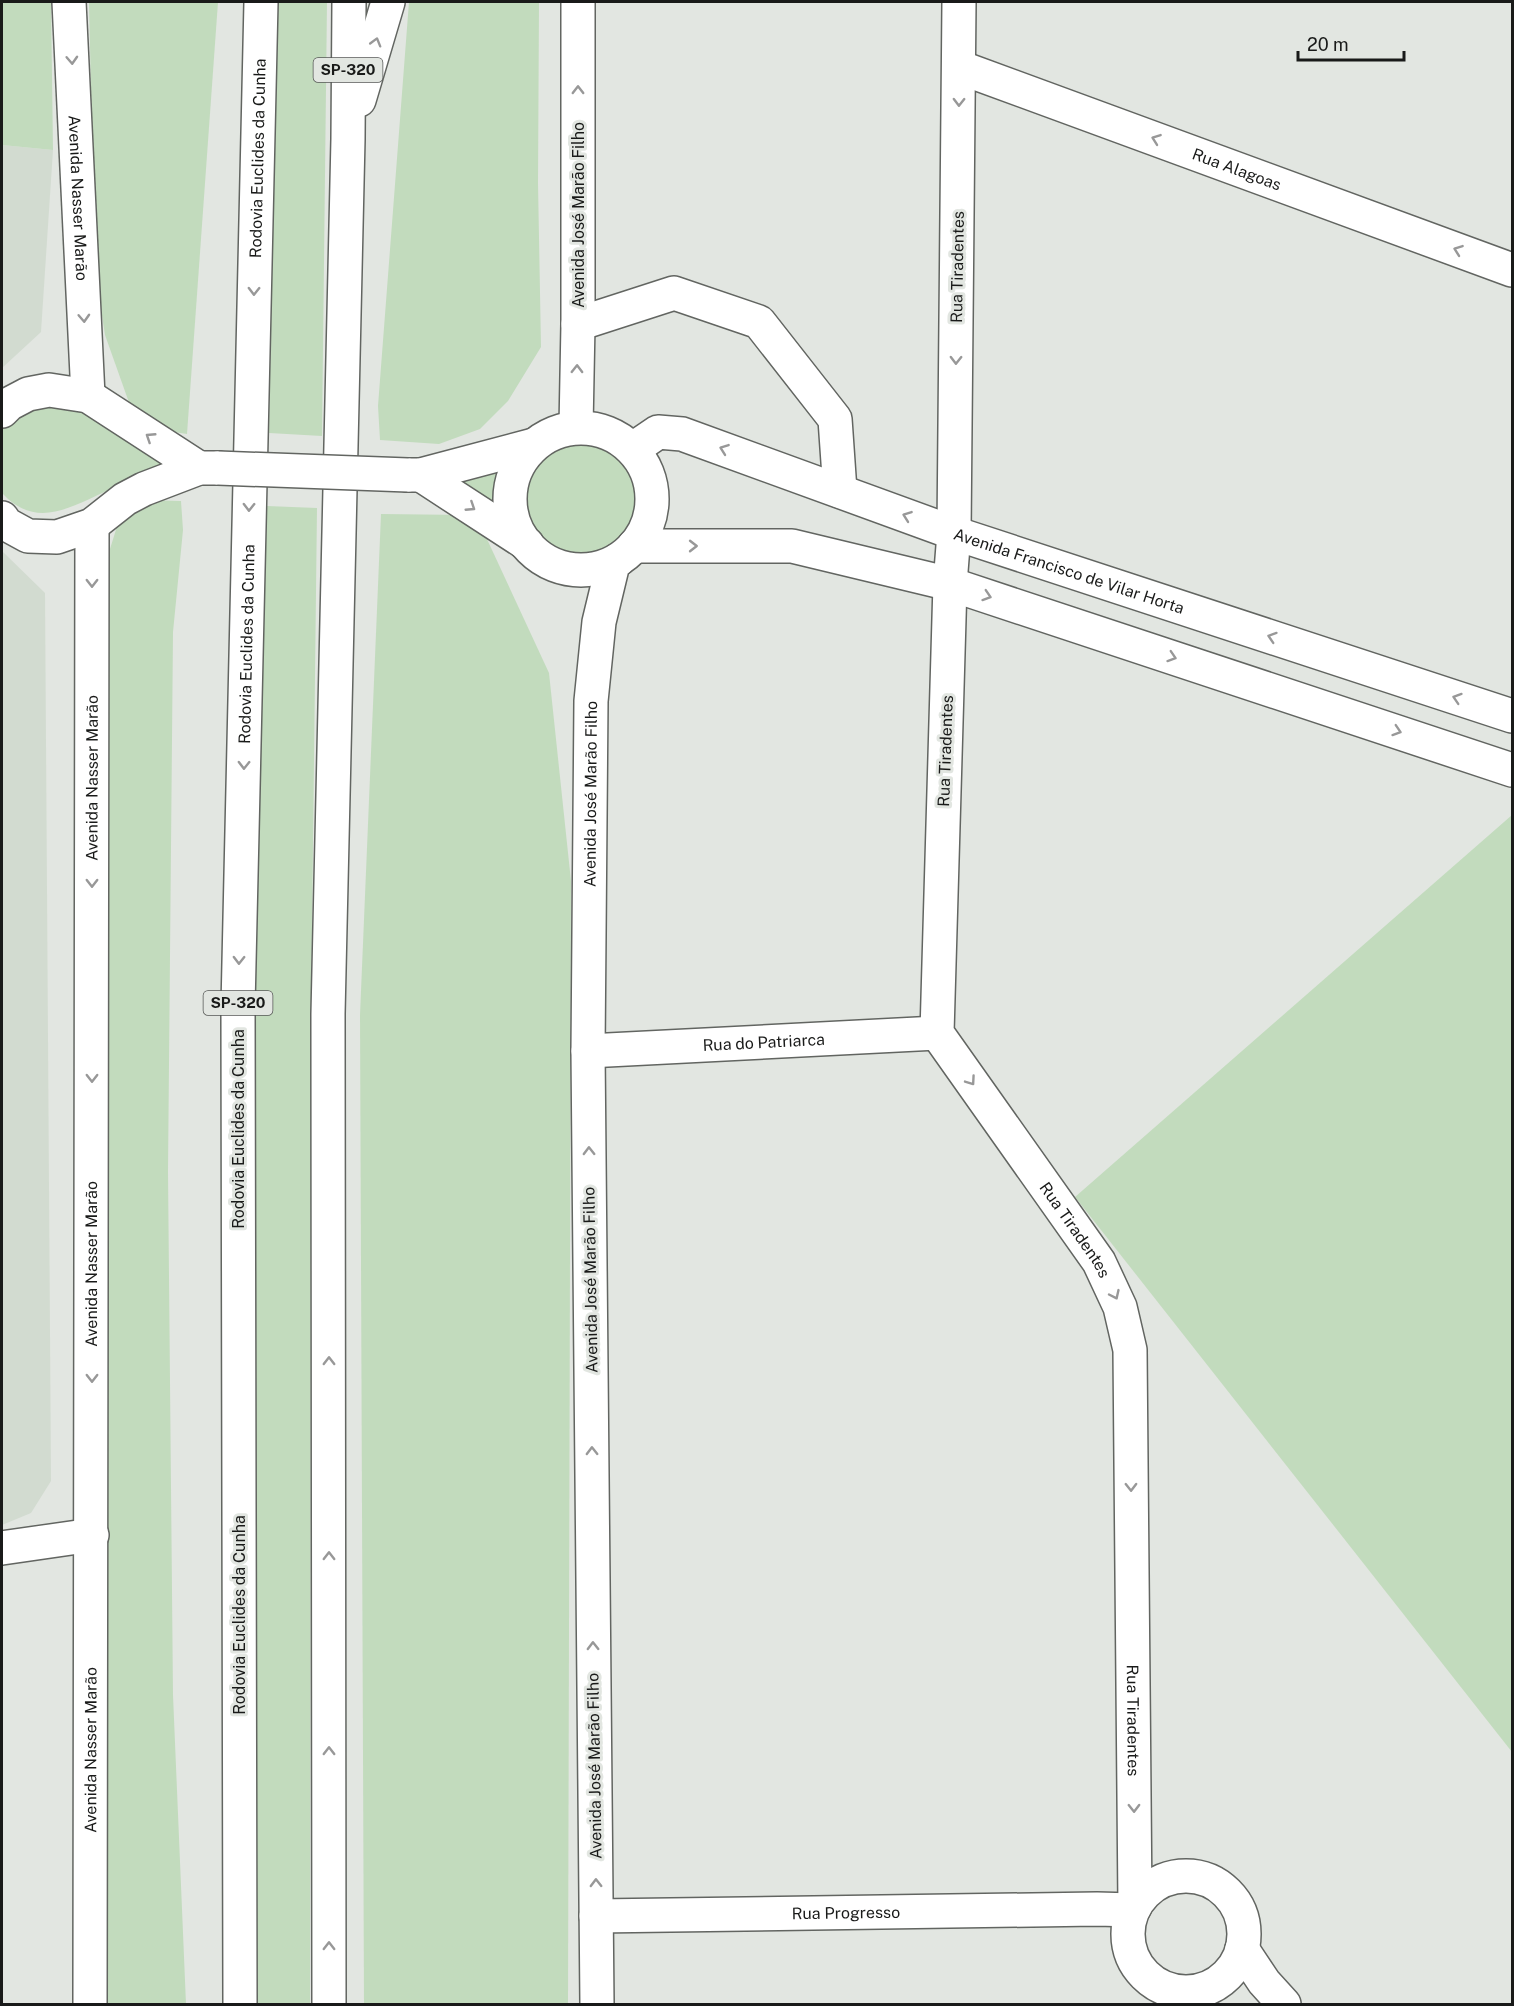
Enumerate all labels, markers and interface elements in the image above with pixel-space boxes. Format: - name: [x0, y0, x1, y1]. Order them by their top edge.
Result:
- scale bar: [1298, 24, 1404, 62]
- text: 20 m: [1307, 34, 1349, 55]
- one-way arrow: [369, 37, 381, 48]
- one-way arrow: [65, 55, 78, 64]
- street label: Rodovia Euclides da Cunha: [246, 58, 270, 258]
- road number: SP-320: [314, 58, 382, 82]
- one-way arrow: [572, 86, 584, 95]
- one-way arrow: [953, 97, 965, 106]
- street label: Avenida Nasser Marão: [64, 114, 91, 281]
- street label: Avenida José Marão Filho: [569, 122, 588, 308]
- one-way arrow: [1151, 134, 1162, 147]
- street label: Rua Alagoas: [1190, 144, 1284, 194]
- street label: Rua Tiradentes: [947, 211, 968, 323]
- one-way arrow: [1453, 244, 1463, 257]
- one-way arrow: [248, 286, 260, 295]
- one-way arrow: [77, 313, 90, 322]
- one-way arrow: [950, 355, 962, 364]
- one-way arrow: [571, 364, 583, 373]
- one-way arrow: [146, 433, 157, 444]
- one-way arrow: [719, 444, 730, 457]
- one-way arrow: [464, 500, 475, 511]
- one-way arrow: [243, 502, 256, 511]
- one-way arrow: [902, 511, 913, 523]
- street label: Avenida Francisco de Vilar Horta: [951, 525, 1187, 618]
- one-way arrow: [688, 540, 697, 552]
- street label: Rodovia Euclides da Cunha: [235, 544, 259, 744]
- one-way arrow: [86, 579, 98, 588]
- one-way arrow: [981, 588, 991, 601]
- one-way arrow: [1267, 632, 1278, 645]
- one-way arrow: [1166, 650, 1177, 662]
- one-way arrow: [1452, 693, 1463, 706]
- street label: Avenida Nasser Marão: [83, 695, 102, 861]
- street label: Rua Tiradentes: [934, 695, 957, 807]
- street label: Avenida José Marão Filho: [580, 701, 601, 887]
- one-way arrow: [1391, 724, 1402, 737]
- one-way arrow: [237, 760, 250, 769]
- one-way arrow: [86, 879, 98, 888]
- one-way arrow: [233, 955, 245, 964]
- road number: SP-320: [204, 991, 272, 1015]
- street label: Rodovia Euclides da Cunha: [229, 1029, 248, 1229]
- street label: Rua do Patriarca: [702, 1030, 825, 1055]
- one-way arrow: [86, 1074, 98, 1083]
- one-way arrow: [964, 1074, 975, 1085]
- one-way arrow: [583, 1147, 595, 1156]
- street label: Rua Tiradentes: [1036, 1179, 1114, 1281]
- street label: Avenida Nasser Marão: [82, 1181, 101, 1347]
- street label: Avenida José Marão Filho: [579, 1187, 602, 1373]
- one-way arrow: [1107, 1288, 1119, 1299]
- one-way arrow: [323, 1357, 335, 1366]
- one-way arrow: [86, 1374, 98, 1383]
- one-way arrow: [585, 1447, 598, 1456]
- one-way arrow: [1125, 1483, 1137, 1492]
- street label: Rodovia Euclides da Cunha: [230, 1515, 249, 1715]
- one-way arrow: [323, 1552, 335, 1561]
- one-way arrow: [587, 1642, 599, 1651]
- street label: Rua Tiradentes: [1123, 1664, 1143, 1776]
- street label: Avenida Nasser Marão: [81, 1667, 100, 1833]
- street label: Avenida José Marão Filho: [583, 1673, 606, 1859]
- one-way arrow: [323, 1747, 335, 1756]
- one-way arrow: [1128, 1804, 1140, 1813]
- one-way arrow: [589, 1879, 602, 1888]
- street label: Rua Progresso: [792, 1903, 900, 1923]
- one-way arrow: [323, 1942, 335, 1951]

